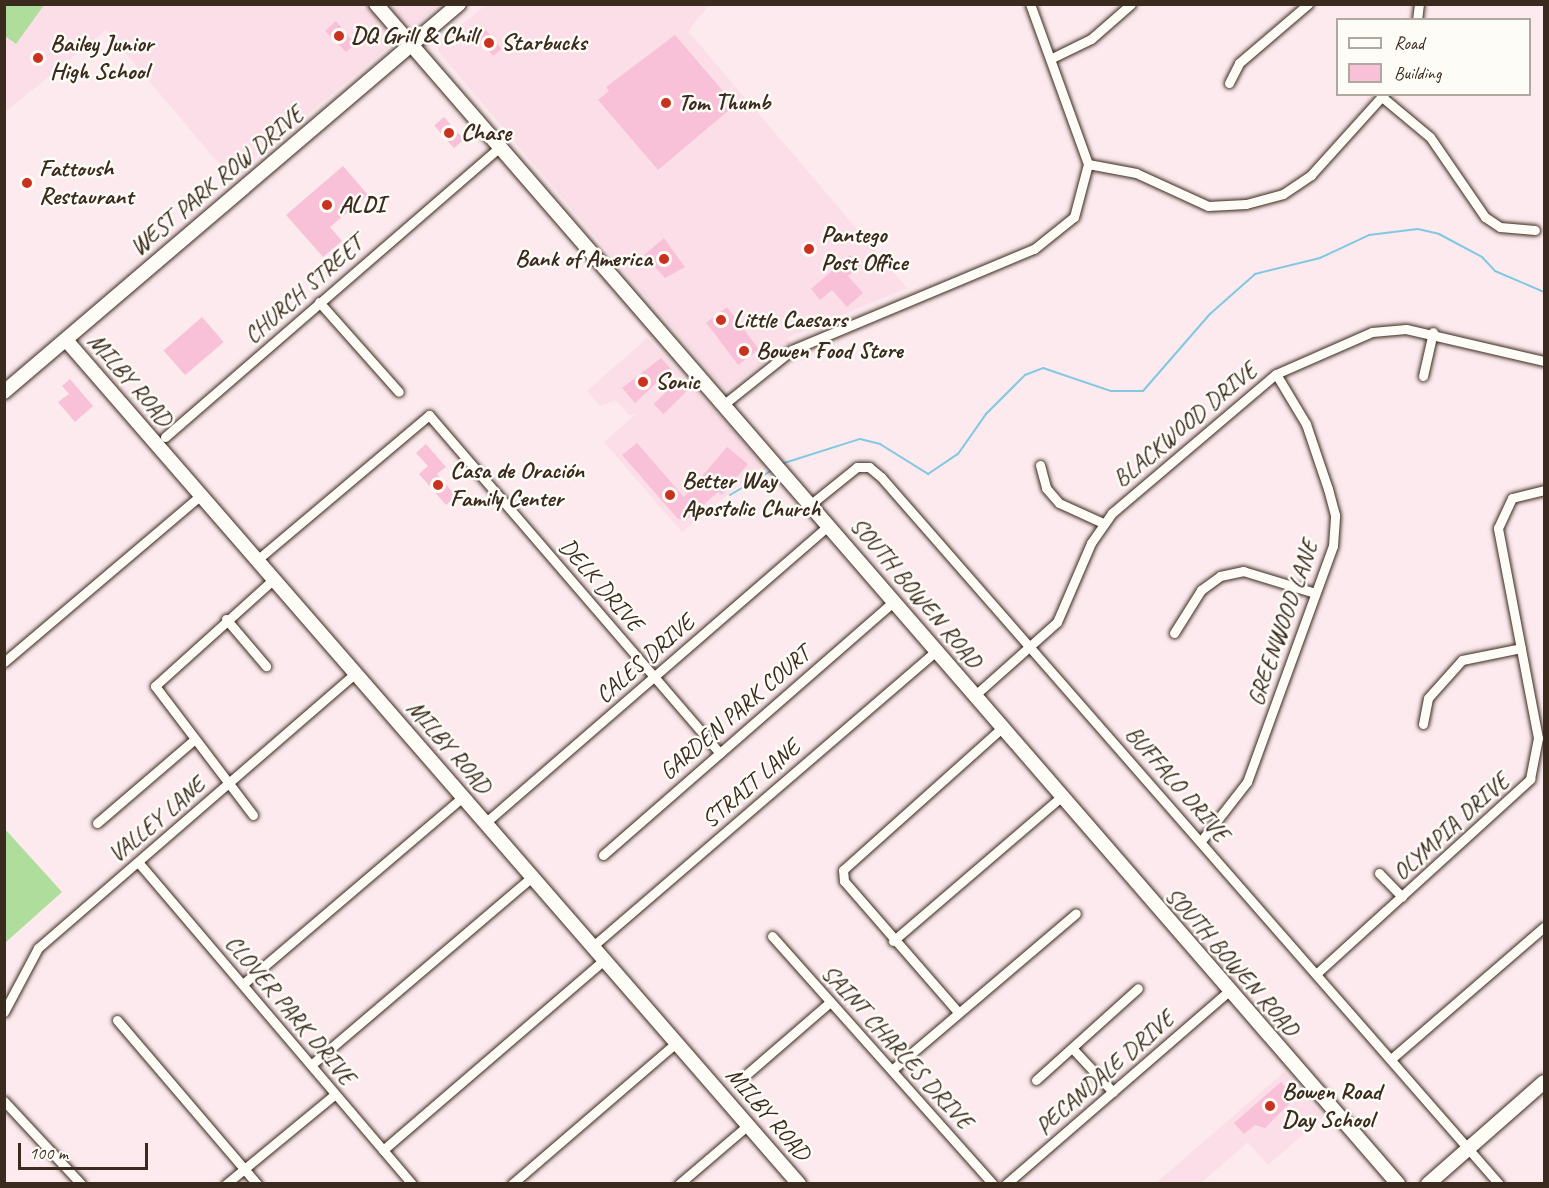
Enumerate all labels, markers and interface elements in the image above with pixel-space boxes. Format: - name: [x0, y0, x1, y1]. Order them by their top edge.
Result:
- legend: [1336, 18, 1531, 96]
- place label: DQ Grill & Chill: [351, 22, 478, 50]
- marker: DQ Grill & Chill: [332, 29, 346, 43]
- place label: Starbucks: [501, 29, 586, 57]
- place label: Bailey Junior High School: [50, 30, 153, 86]
- text: Road: [1394, 32, 1424, 54]
- marker: Starbucks: [482, 36, 496, 50]
- marker: Bailey Junior High School: [31, 51, 45, 65]
- text: Building: [1394, 62, 1441, 84]
- place label: Tom Thumb: [678, 89, 772, 117]
- marker: Tom Thumb: [659, 96, 673, 110]
- street label: WEST PARK ROW DRIVE: [125, 100, 309, 262]
- place label: Chase: [461, 119, 511, 147]
- marker: Chase: [442, 126, 456, 140]
- place label: Fattoush Restaurant: [39, 155, 133, 211]
- marker: Fattoush Restaurant: [20, 176, 34, 190]
- place label: ALDI: [339, 191, 385, 219]
- marker: ALDI: [320, 198, 334, 212]
- place label: Pantego Post Office: [821, 221, 907, 277]
- street label: CHURCH STREET: [238, 230, 370, 350]
- marker: Pantego Post Office: [802, 242, 816, 256]
- place label: Bank of America: [515, 245, 652, 273]
- marker: Bank of America: [657, 252, 671, 266]
- place label: Little Caesars: [733, 306, 848, 334]
- marker: Little Caesars: [714, 313, 728, 327]
- street label: MILBY ROAD: [81, 327, 179, 433]
- place label: Bowen Food Store: [756, 337, 903, 365]
- marker: Bowen Food Store: [737, 344, 751, 358]
- street label: BLACKWOOD DRIVE: [1107, 356, 1263, 494]
- place label: Sonic: [655, 368, 700, 396]
- marker: Sonic: [636, 375, 650, 389]
- place label: Casa de Oración Family Center: [450, 457, 584, 513]
- place label: Better Way Apostolic Church: [682, 467, 821, 523]
- marker: Casa de Oración Family Center: [431, 478, 445, 492]
- marker: Better Way Apostolic Church: [663, 488, 677, 502]
- street label: SOUTH BOWEN ROAD: [844, 511, 988, 675]
- street label: DELK DRIVE: [553, 533, 649, 637]
- street label: GREENWOOD LANE: [1241, 537, 1325, 709]
- street label: CALES DRIVE: [590, 608, 700, 710]
- street label: GARDEN PARK COURT: [654, 640, 816, 786]
- street label: MILBY ROAD: [400, 694, 498, 800]
- street label: BUFFALO DRIVE: [1119, 720, 1235, 848]
- street label: STRAIT LANE: [695, 733, 807, 835]
- street label: OLYMPIA DRIVE: [1387, 767, 1515, 887]
- street label: VALLEY LANE: [102, 771, 212, 869]
- street label: SOUTH BOWEN ROAD: [1159, 881, 1305, 1043]
- street label: CLOVER PARK DRIVE: [219, 929, 361, 1091]
- street label: SAINT CHARLES DRIVE: [816, 959, 978, 1135]
- street label: PECANDALE DRIVE: [1030, 1005, 1180, 1141]
- street label: MILBY ROAD: [719, 1061, 817, 1167]
- place label: Bowen Road Day School: [1282, 1078, 1381, 1134]
- marker: Bowen Road Day School: [1263, 1099, 1277, 1113]
- scale bar: [21, 1131, 152, 1169]
- text: 100 m: [29, 1142, 68, 1164]

